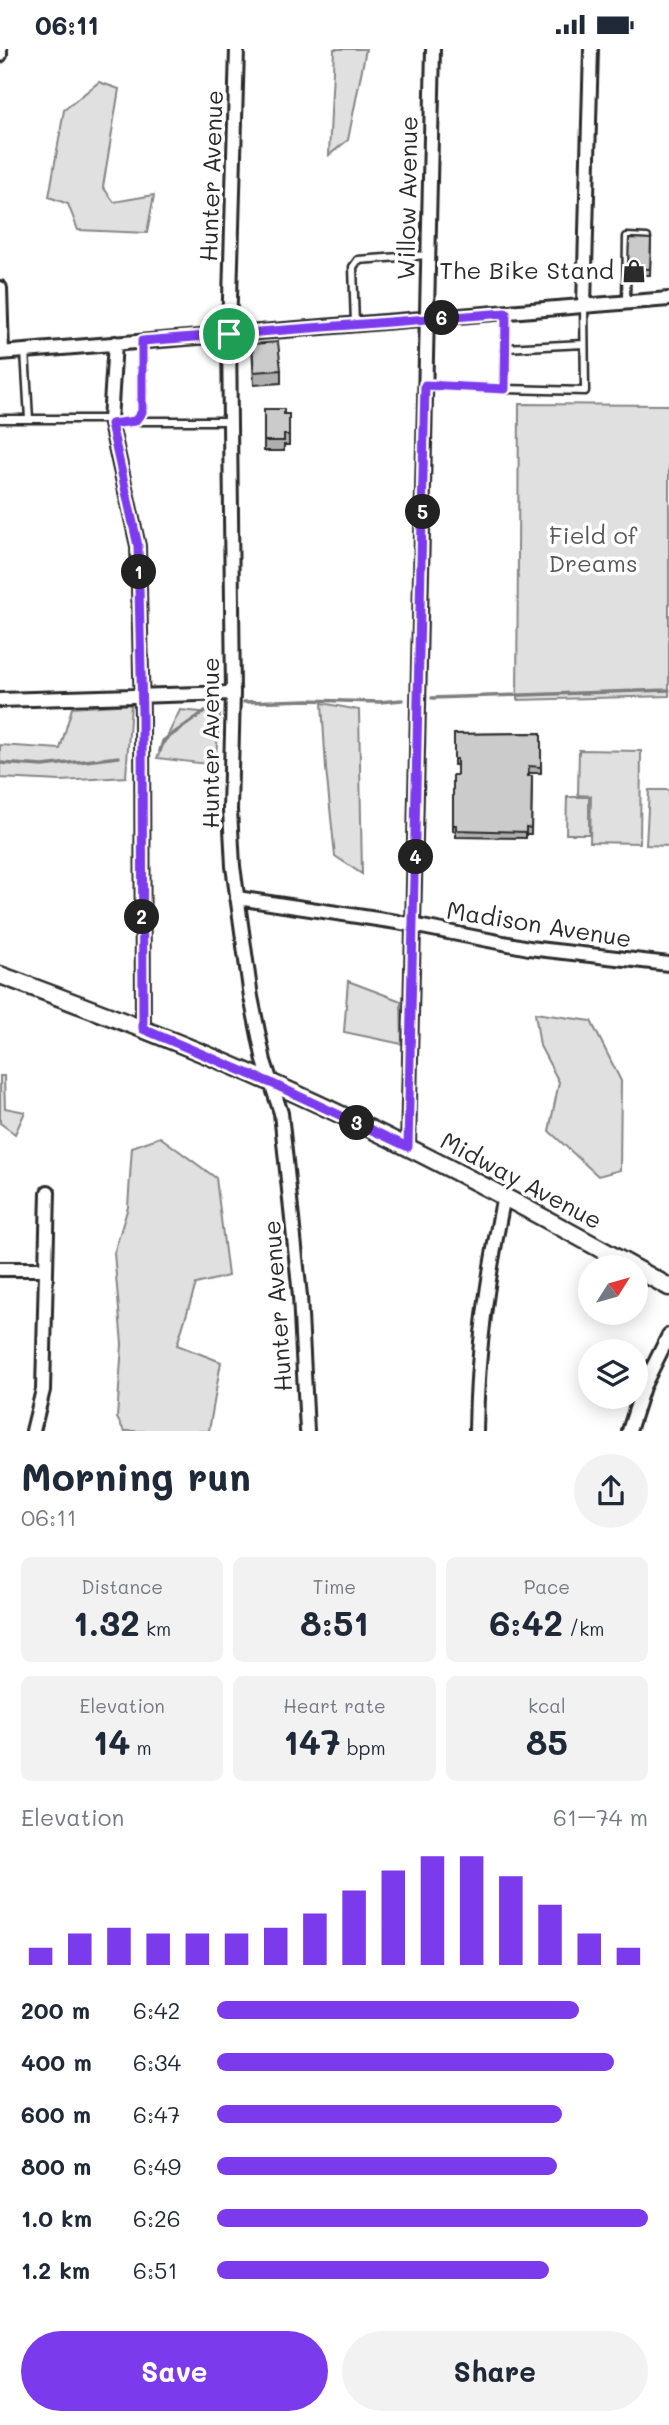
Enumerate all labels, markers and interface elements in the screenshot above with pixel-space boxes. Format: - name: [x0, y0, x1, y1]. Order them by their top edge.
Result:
- text: 06:11: [35, 8, 99, 42]
- street label: Hunter Avenue: [192, 90, 229, 262]
- street label: Willow Avenue: [390, 116, 423, 280]
- place label: The Bike Stand: [439, 254, 614, 285]
- shop icon: The Bike Stand: [620, 257, 648, 285]
- pin: 6: [424, 301, 460, 335]
- pin: [199, 304, 259, 364]
- text: 6: [436, 305, 447, 330]
- icon: arrive: [210, 315, 248, 353]
- pin: 5: [406, 495, 440, 529]
- text: 5: [417, 499, 428, 524]
- park label: Field of Dreams: [548, 519, 638, 578]
- pin: 1: [122, 554, 156, 589]
- text: 1: [134, 559, 143, 584]
- street label: Hunter Avenue: [194, 657, 225, 829]
- pin: 4: [398, 839, 434, 875]
- text: 4: [409, 844, 422, 869]
- street label: Madison Avenue: [445, 894, 634, 953]
- pin: 2: [124, 899, 160, 935]
- text: 2: [136, 904, 147, 929]
- pin: 3: [340, 1105, 374, 1141]
- text: 3: [351, 1110, 362, 1135]
- street label: Midway Avenue: [436, 1124, 608, 1235]
- street label: Hunter Avenue: [255, 1219, 298, 1393]
- north arrow: [578, 1255, 648, 1325]
- map controls: [578, 1255, 648, 1409]
- button: layers: [578, 1339, 648, 1409]
- text: Morning run: [21, 1451, 251, 1501]
- button: share: [574, 1454, 648, 1528]
- text: 06:11: [21, 1502, 77, 1532]
- text: Distance: [81, 1574, 163, 1599]
- text: Time: [313, 1574, 356, 1599]
- text: Pace: [524, 1574, 570, 1599]
- text: 1.32: [73, 1599, 140, 1645]
- text: 8:51: [300, 1599, 369, 1645]
- text: 6:42: [489, 1599, 563, 1645]
- text: km: [140, 1616, 171, 1641]
- text: /km: [563, 1616, 604, 1641]
- text: Elevation: [80, 1693, 165, 1718]
- text: Heart rate: [283, 1693, 386, 1718]
- text: kcal: [528, 1693, 566, 1718]
- text: 14: [93, 1718, 130, 1764]
- text: 147: [283, 1718, 341, 1764]
- text: 85: [526, 1718, 568, 1764]
- text: m: [130, 1735, 152, 1760]
- text: bpm: [341, 1735, 386, 1760]
- text: Elevation: [21, 1802, 124, 1832]
- text: 61–74 m: [553, 1802, 648, 1832]
- text: 200 m: [21, 1995, 90, 2025]
- text: 6:42: [133, 1995, 180, 2025]
- text: 400 m: [21, 2047, 92, 2077]
- text: 6:34: [133, 2047, 181, 2077]
- text: 600 m: [21, 2099, 91, 2129]
- text: 6:47: [133, 2099, 180, 2129]
- text: 800 m: [21, 2151, 91, 2181]
- text: 6:49: [133, 2151, 181, 2181]
- text: 1.0 km: [21, 2203, 92, 2233]
- text: 6:26: [133, 2203, 181, 2233]
- text: 1.2 km: [21, 2255, 90, 2285]
- text: 6:51: [133, 2255, 178, 2285]
- button: Save: [21, 2331, 328, 2411]
- button: Share: [342, 2331, 648, 2411]

